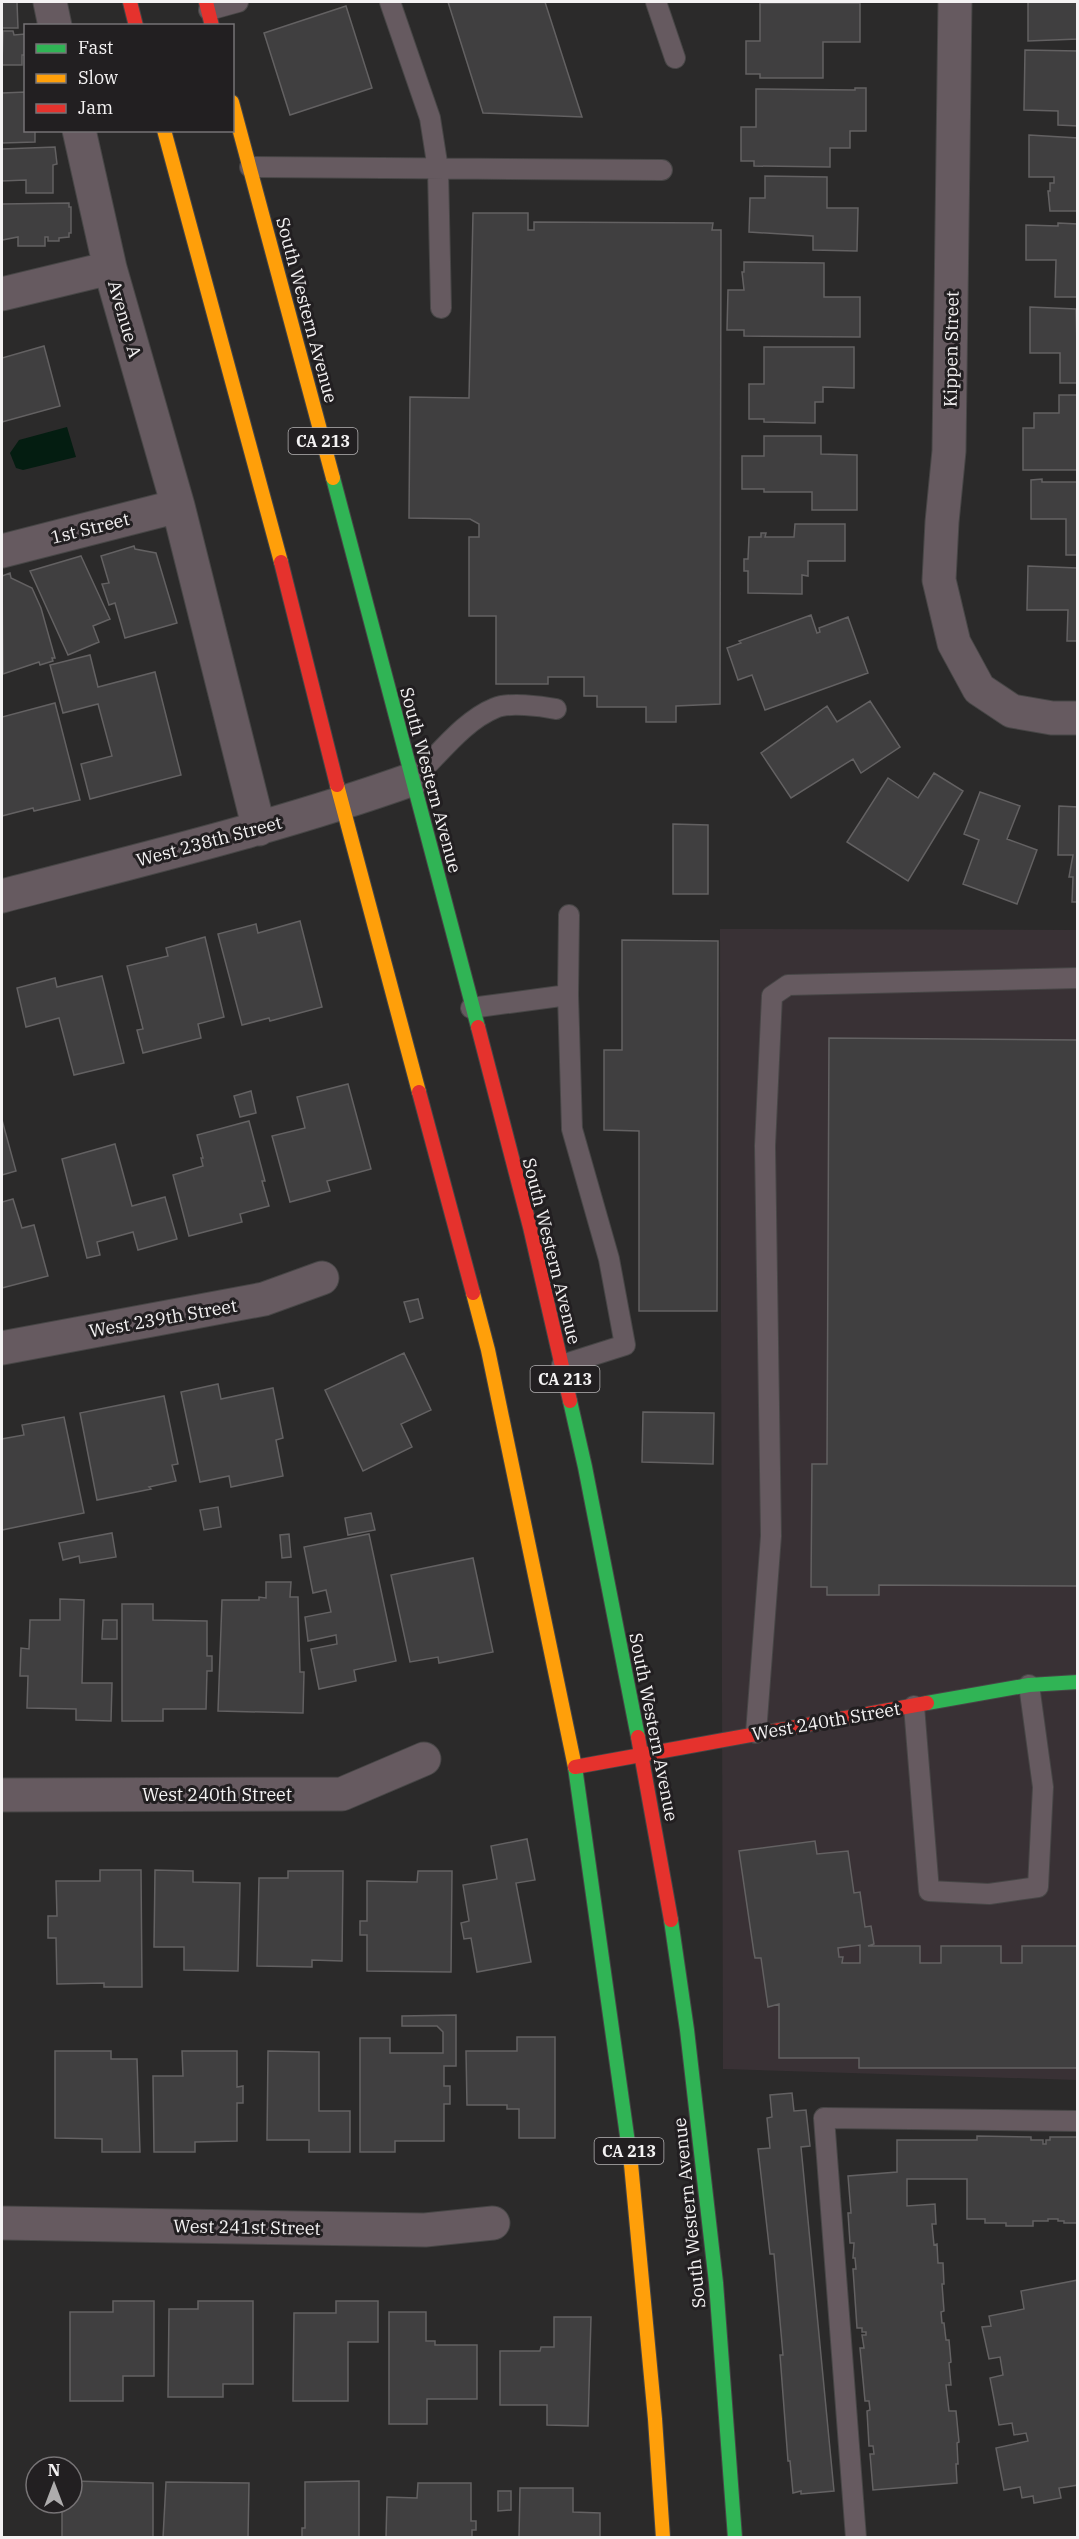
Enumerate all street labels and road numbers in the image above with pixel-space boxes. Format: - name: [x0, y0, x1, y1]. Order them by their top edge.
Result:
- street label: South Western Avenue: [271, 215, 343, 405]
- street label: Avenue A: [103, 277, 147, 361]
- street label: Kippen Street: [938, 291, 964, 407]
- road number: CA 213: [288, 428, 358, 454]
- street label: 1st Street: [48, 507, 132, 549]
- street label: South Western Avenue: [395, 685, 467, 875]
- street label: West 238th Street: [133, 810, 285, 872]
- street label: South Western Avenue: [518, 1155, 586, 1347]
- street label: West 239th Street: [87, 1294, 239, 1342]
- road number: CA 213: [530, 1366, 600, 1392]
- street label: South Western Avenue: [624, 1631, 684, 1823]
- street label: West 240th Street: [750, 1697, 902, 1745]
- street label: West 240th Street: [142, 1783, 292, 1806]
- street label: South Western Avenue: [668, 2117, 710, 2309]
- road number: CA 213: [594, 2138, 664, 2164]
- street label: West 241st Street: [173, 2214, 321, 2240]

